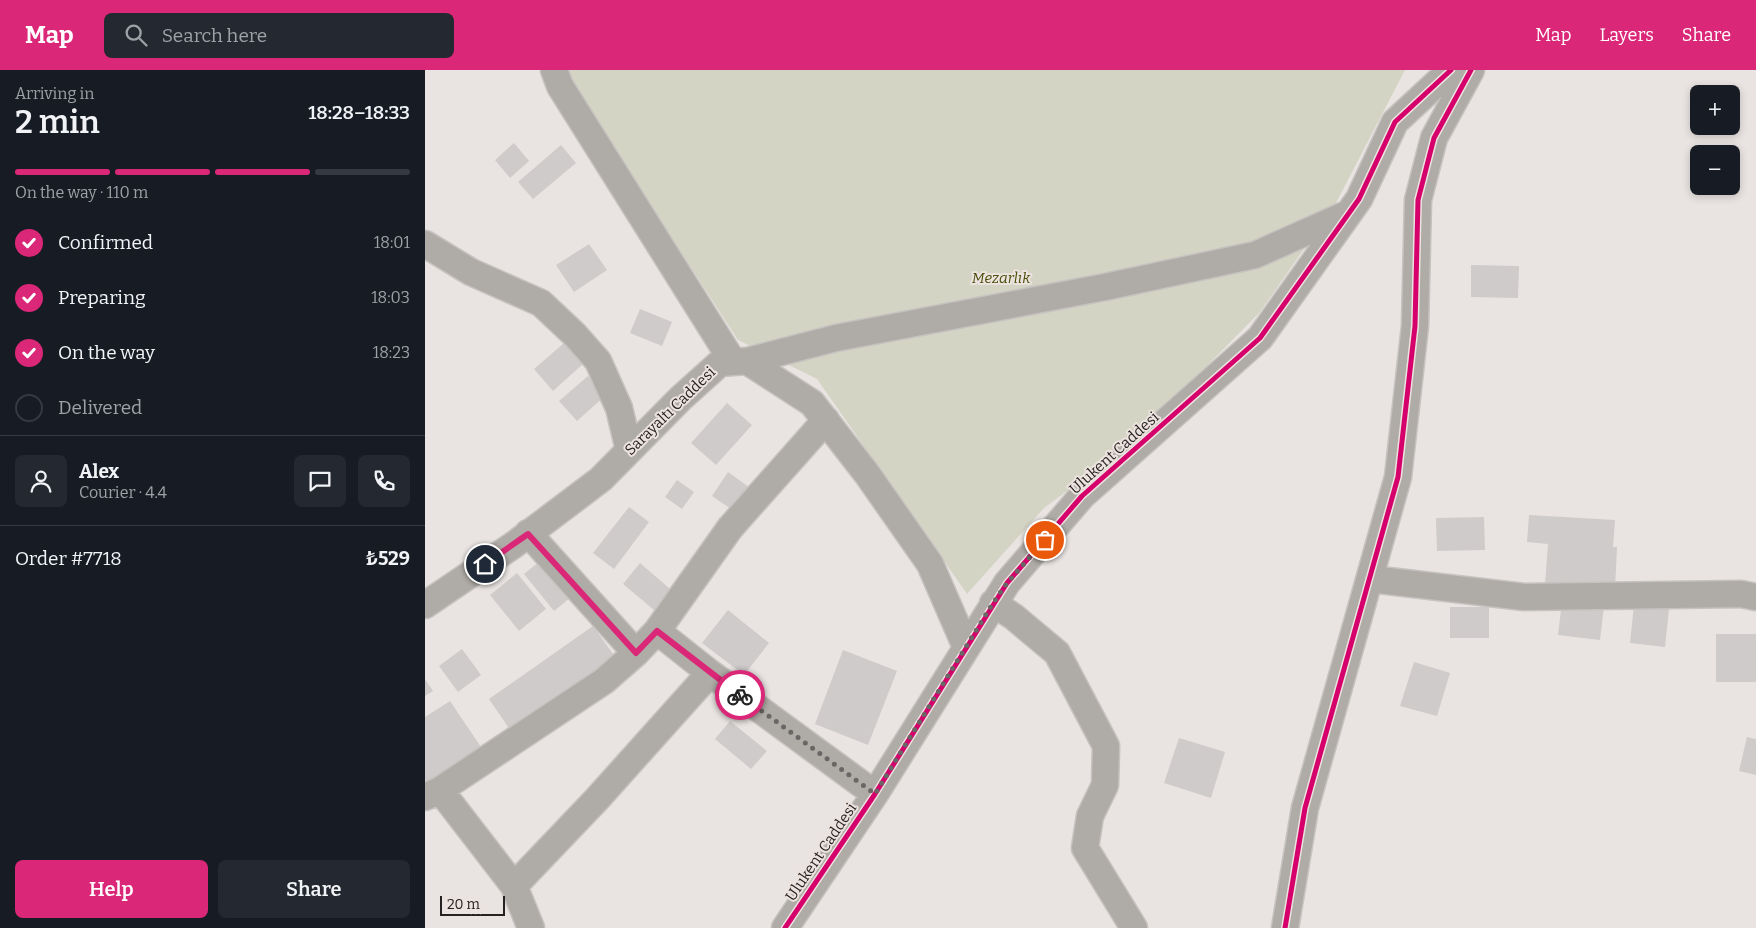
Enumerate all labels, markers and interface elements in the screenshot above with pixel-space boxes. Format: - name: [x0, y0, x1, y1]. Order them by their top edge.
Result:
- search box: [104, 13, 454, 58]
- text: Map: [25, 21, 74, 49]
- icon: search: [122, 21, 150, 49]
- text: Search here: [162, 24, 267, 47]
- text: Map: [1535, 24, 1571, 46]
- text: Layers: [1599, 24, 1654, 46]
- text: Share: [1682, 24, 1731, 46]
- text: Arriving in: [15, 84, 94, 103]
- map controls: [1690, 85, 1740, 195]
- button: +: [1690, 85, 1740, 135]
- text: 18:28–18:33: [308, 101, 410, 124]
- text: 2 min: [15, 103, 100, 141]
- button: −: [1690, 145, 1740, 195]
- text: On the way · 110 m: [15, 183, 148, 202]
- icon: check: [15, 229, 43, 257]
- text: Confirmed: [58, 231, 153, 254]
- text: 18:01: [374, 233, 410, 252]
- park label: Mezarlık: [972, 269, 1031, 287]
- icon: check: [15, 284, 43, 312]
- text: Preparing: [58, 286, 146, 309]
- text: 18:03: [371, 288, 410, 307]
- icon: check: [15, 339, 43, 367]
- text: On the way: [58, 341, 155, 364]
- text: 18:23: [373, 343, 410, 362]
- street label: Sarayaltı Caddesi: [621, 363, 719, 459]
- text: Delivered: [58, 396, 142, 419]
- street label: Ulukent Caddesi: [1066, 408, 1163, 498]
- button: person: [15, 455, 67, 507]
- button: chat: [294, 455, 346, 507]
- button: phone: [358, 455, 410, 507]
- text: Alex: [79, 460, 119, 483]
- text: Courier · 4.4: [79, 483, 167, 502]
- pin: [1024, 519, 1066, 561]
- icon: bag: [1031, 526, 1059, 554]
- pin: [464, 543, 506, 585]
- text: Order #7718: [15, 547, 122, 570]
- text: ₺529: [365, 547, 410, 570]
- icon: home: [471, 550, 499, 578]
- courier: [715, 670, 765, 720]
- icon: bike: [726, 681, 754, 709]
- street label: Ulukent Caddesi: [782, 799, 861, 904]
- button: Help: [15, 860, 208, 918]
- button: Share: [218, 860, 410, 918]
- scale bar: [440, 893, 505, 916]
- text: 20 m: [447, 896, 480, 913]

